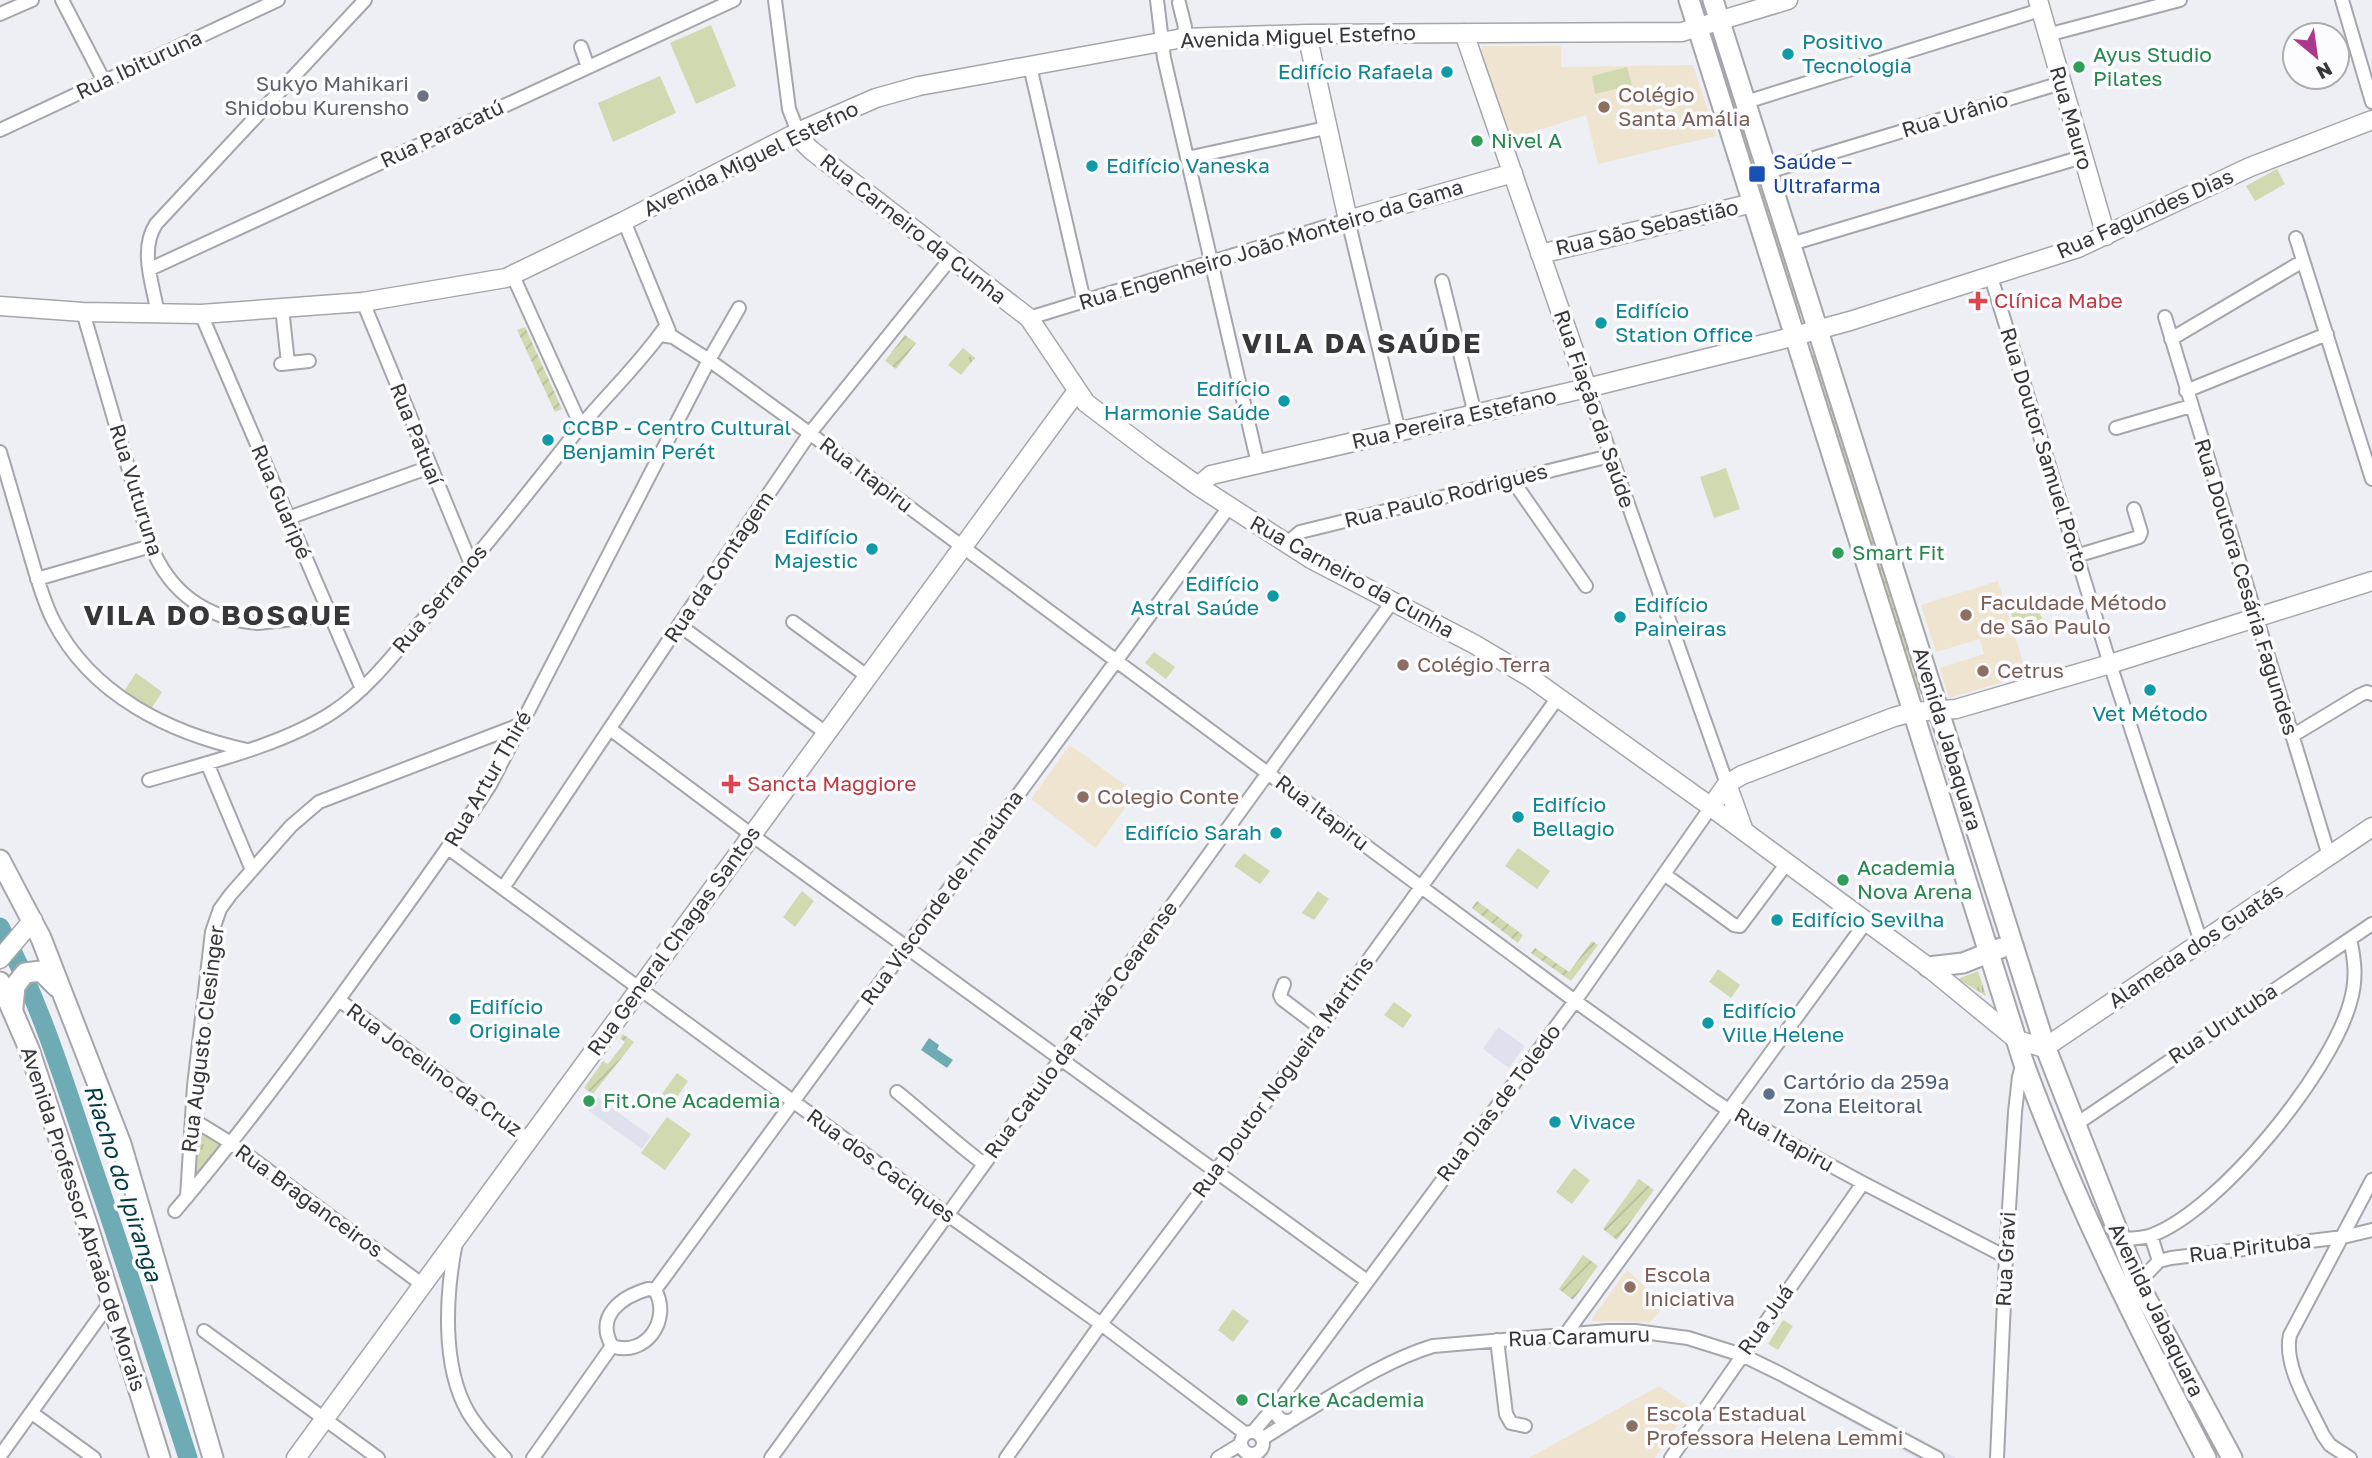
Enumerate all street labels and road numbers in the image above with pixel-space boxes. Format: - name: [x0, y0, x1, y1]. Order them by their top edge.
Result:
- street label: Avenida Miguel Estefno: [1180, 19, 1416, 53]
- street label: Rua Ibituruna: [72, 24, 206, 105]
- street label: Rua Mauro: [2045, 63, 2099, 173]
- street label: Rua Urânio: [1898, 86, 2011, 143]
- street label: Rua Paracatú: [376, 93, 507, 173]
- street label: Avenida Miguel Estefno: [639, 95, 862, 221]
- street label: Rua Carneiro da Cunha: [815, 147, 1012, 309]
- street label: Rua Fagundes Dias: [2052, 162, 2237, 264]
- street label: Rua Engenheiro João Monteiro da Gama: [1075, 173, 1466, 315]
- street label: Rua São Sebastião: [1553, 193, 1741, 261]
- street label: Rua Fiação da Saúde: [1549, 306, 1641, 511]
- street label: Rua Doutor Samuel Porto: [1995, 324, 2095, 575]
- street label: Rua Patuaí: [385, 379, 450, 490]
- street label: Rua Pereira Estefano: [1349, 382, 1559, 454]
- street label: Rua Vuturuna: [105, 421, 169, 559]
- street label: Rua Itapiru: [815, 431, 918, 518]
- street label: Rua Doutora Cesária Fagundes: [2189, 435, 2305, 738]
- street label: Rua Guaripé: [246, 440, 318, 563]
- street label: Rua Paulo Rodrigues: [1341, 457, 1550, 533]
- street label: Rua da Contagem: [658, 486, 779, 647]
- street label: Rua Carneiro da Cunha: [1246, 509, 1459, 643]
- street label: Rua Serranos: [386, 539, 492, 658]
- street label: Avenida Jabaquara: [1908, 644, 1988, 834]
- street label: Rua Artur Thiré: [438, 706, 537, 851]
- street label: Rua Itapiru: [1271, 769, 1374, 856]
- street label: Rua Visconde de Inhaúma: [854, 785, 1028, 1010]
- street label: Rua General Chagas Santos: [581, 820, 765, 1060]
- street label: Alameda dos Guatás: [2103, 877, 2288, 1013]
- street label: Rua Catulo da Paixão Cearense: [978, 896, 1182, 1163]
- street label: Rua Augusto Clesinger: [175, 924, 229, 1154]
- street label: Rua Doutor Nogueira Martins: [1186, 951, 1378, 1202]
- street label: Rua Urutuba: [2163, 977, 2282, 1069]
- street label: Rua Jocelino da Cruz: [342, 997, 527, 1142]
- street label: Rua Dias de Toledo: [1430, 1018, 1566, 1186]
- street label: Avenida Professor Abraão de Morais: [16, 1043, 152, 1394]
- street label: Rua Itapiru: [1730, 1101, 1839, 1177]
- street label: Rua dos Caciques: [802, 1102, 961, 1228]
- street label: Rua Braganceiros: [231, 1138, 389, 1263]
- street label: Rua Gravi: [1990, 1211, 2020, 1307]
- street label: Avenida Jabaquara: [2103, 1218, 2210, 1401]
- street label: Rua Pirituba: [2187, 1227, 2312, 1267]
- street label: Rua Juá: [1732, 1279, 1799, 1360]
- street label: Rua Caramuru: [1508, 1321, 1650, 1351]

